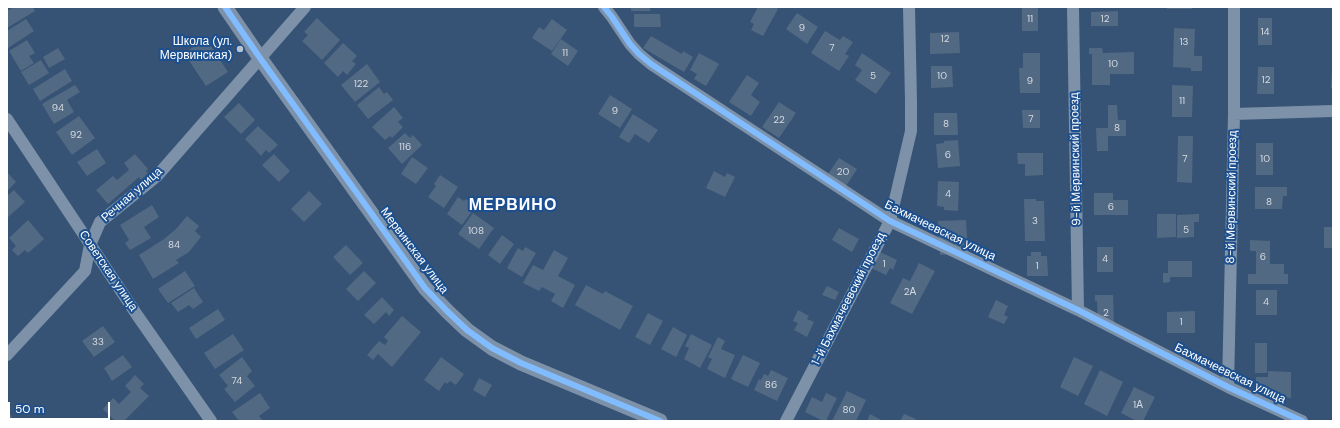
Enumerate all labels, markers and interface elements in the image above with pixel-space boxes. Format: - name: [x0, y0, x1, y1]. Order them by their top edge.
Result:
- house number: 11: [1027, 13, 1033, 25]
- house number: 12: [1101, 13, 1109, 25]
- house number: 9: [799, 22, 805, 34]
- house number: 14: [1260, 26, 1270, 38]
- house number: 12: [941, 33, 949, 45]
- place label: Школа (ул. Мервинская): [160, 35, 232, 63]
- house number: 13: [1179, 36, 1189, 48]
- house number: 7: [829, 42, 835, 54]
- marker: Школа (ул. Мервинская): [235, 44, 245, 54]
- house number: 11: [562, 47, 568, 59]
- house number: 10: [1108, 58, 1118, 70]
- house number: 5: [870, 70, 876, 82]
- house number: 10: [937, 70, 947, 82]
- house number: 12: [1262, 74, 1270, 86]
- house number: 9: [1027, 75, 1033, 87]
- house number: 122: [354, 78, 368, 90]
- street label: 9-й Мервинский проезд: [1068, 92, 1084, 226]
- house number: 11: [1179, 95, 1185, 107]
- house number: 94: [52, 102, 64, 114]
- house number: 9: [612, 105, 618, 117]
- house number: 7: [1028, 113, 1034, 125]
- house number: 22: [773, 114, 785, 126]
- house number: 8: [943, 118, 949, 130]
- house number: 8: [1114, 122, 1120, 134]
- house number: 92: [70, 129, 82, 141]
- street label: 8-й Мервинский проезд: [1224, 130, 1240, 264]
- house number: 116: [399, 141, 411, 153]
- house number: 6: [945, 149, 951, 161]
- house number: 7: [1182, 153, 1188, 165]
- house number: 10: [1260, 153, 1270, 165]
- street label: Речная улица: [99, 165, 165, 225]
- house number: 20: [837, 166, 849, 178]
- house number: 4: [945, 188, 951, 200]
- district label: МЕРВИНО: [469, 196, 557, 216]
- house number: 8: [1266, 196, 1272, 208]
- street label: Бахмачеевская улица: [882, 198, 998, 264]
- house number: 6: [1108, 201, 1114, 213]
- street label: Мервинская улица: [377, 205, 451, 297]
- house number: 3: [1032, 215, 1038, 227]
- house number: 5: [1183, 224, 1189, 236]
- house number: 108: [468, 225, 484, 237]
- street label: Советская улица: [76, 228, 140, 314]
- street label: 1-й Бахмачеевский проезд: [809, 230, 889, 368]
- house number: 84: [168, 239, 180, 251]
- house number: 6: [1260, 251, 1266, 263]
- house number: 4: [1102, 253, 1108, 265]
- house number: 1: [882, 258, 886, 270]
- house number: 1: [1035, 260, 1039, 272]
- house number: 2А: [904, 286, 916, 298]
- house number: 4: [1263, 296, 1269, 308]
- house number: 2: [1103, 307, 1109, 319]
- house number: 1: [1179, 316, 1183, 328]
- house number: 33: [92, 336, 104, 348]
- street label: Бахмачеевская улица: [1172, 341, 1288, 407]
- house number: 74: [232, 375, 242, 387]
- house number: 86: [765, 379, 777, 391]
- scale bar: [10, 394, 112, 420]
- house number: 1А: [1133, 399, 1143, 411]
- text: 50 m: [15, 401, 44, 417]
- house number: 80: [843, 404, 855, 416]

